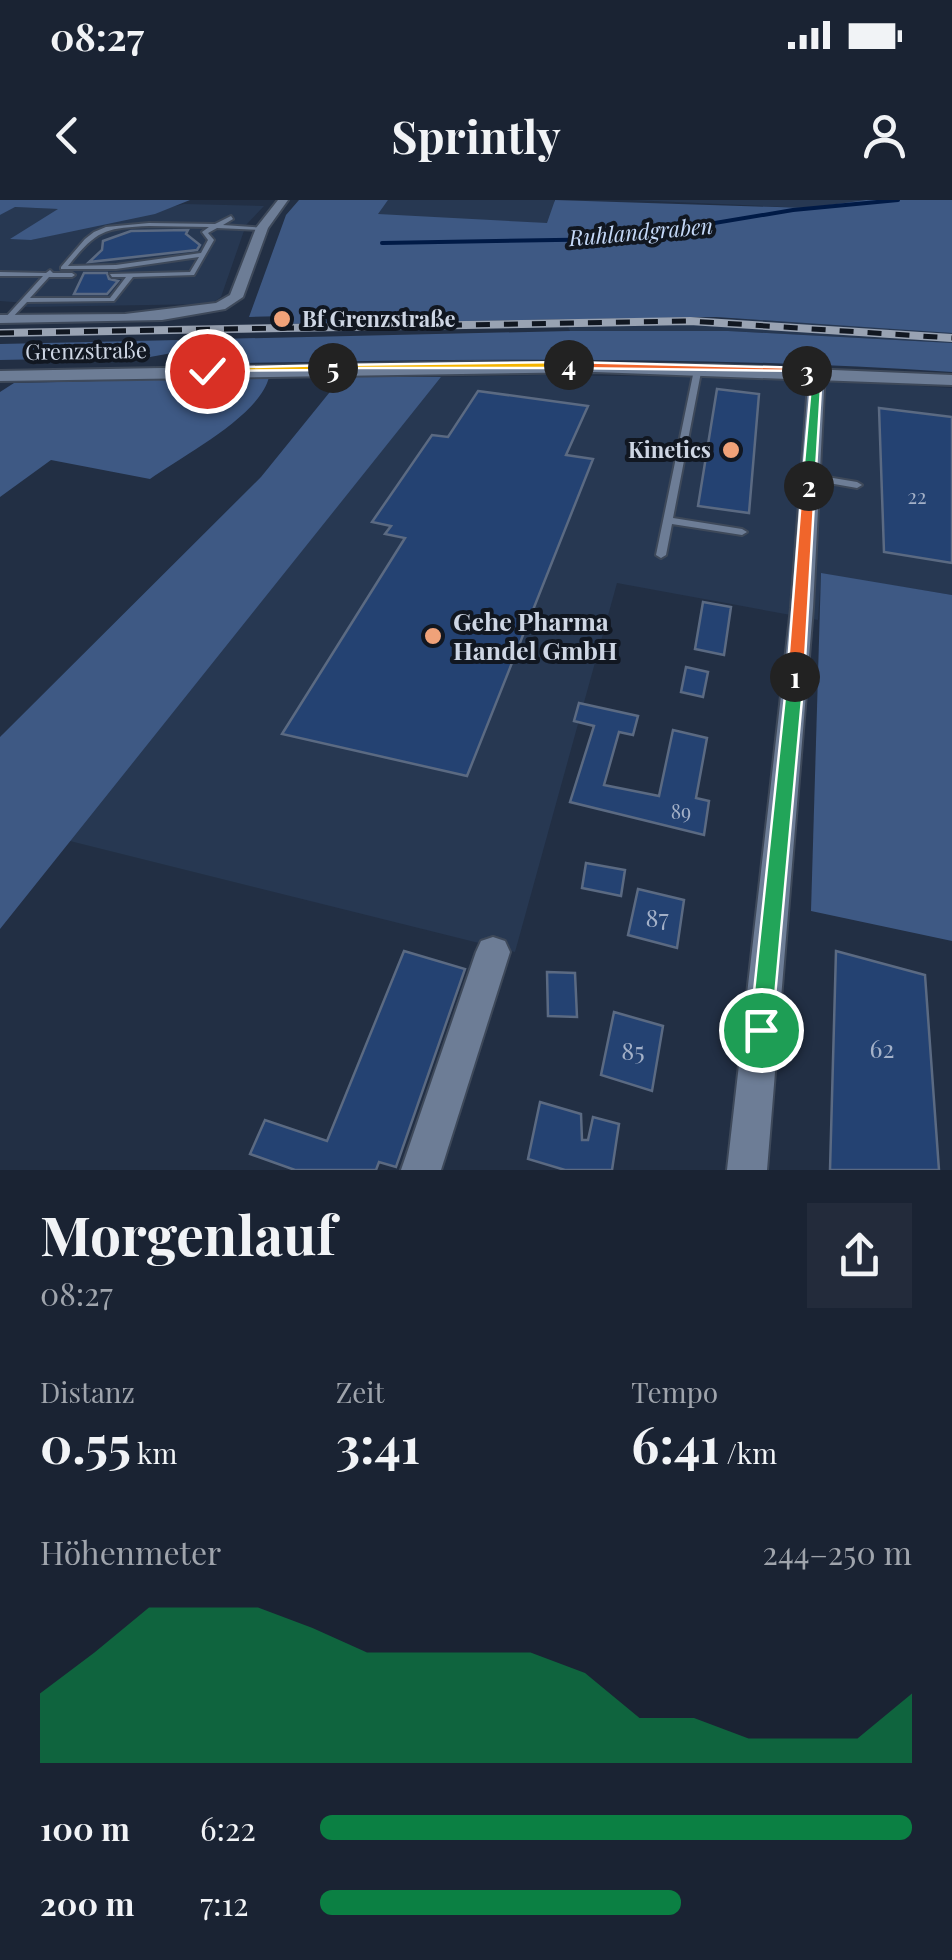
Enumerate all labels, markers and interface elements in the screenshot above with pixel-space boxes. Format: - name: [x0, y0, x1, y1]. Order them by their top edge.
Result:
- text: 08:27: [50, 10, 144, 61]
- text: Sprintly: [391, 105, 561, 165]
- icon: back: [40, 108, 95, 163]
- icon: person: [857, 108, 912, 163]
- water label: Ruhlandgraben: [567, 210, 714, 252]
- place label: Bf Grenzstraße: [302, 303, 456, 333]
- marker: Bf Grenzstraße: [271, 308, 293, 330]
- pin: [165, 329, 250, 414]
- street label: Grenzstraße: [25, 334, 147, 366]
- pin: 4: [544, 340, 594, 390]
- pin: 5: [308, 343, 358, 393]
- icon: check: [180, 344, 235, 399]
- text: 4: [562, 346, 576, 383]
- pin: 3: [782, 346, 832, 396]
- text: 5: [327, 349, 339, 386]
- text: 3: [800, 352, 814, 389]
- place label: Kinetics: [628, 434, 711, 464]
- marker: Kinetics: [720, 439, 742, 461]
- pin: 2: [784, 461, 834, 511]
- text: 2: [802, 467, 816, 504]
- house number: 22: [907, 482, 927, 509]
- place label: Gehe Pharma Handel GmbH: [453, 604, 617, 666]
- marker: Gehe Pharma Handel GmbH: [422, 625, 444, 647]
- pin: 1: [770, 652, 820, 702]
- text: 1: [790, 658, 800, 695]
- house number: 89: [671, 797, 691, 824]
- house number: 87: [645, 900, 669, 933]
- pin: [719, 988, 804, 1073]
- icon: arrive: [734, 1003, 789, 1058]
- house number: 62: [870, 1031, 894, 1064]
- house number: 85: [621, 1033, 645, 1066]
- text: Morgenlauf: [40, 1196, 336, 1270]
- button: share: [807, 1203, 912, 1308]
- text: 08:27: [40, 1271, 113, 1314]
- text: Distanz: [40, 1373, 135, 1410]
- text: Zeit: [336, 1373, 384, 1410]
- text: Tempo: [631, 1373, 718, 1410]
- text: 0.55: [40, 1410, 131, 1477]
- text: 3:41: [336, 1410, 420, 1477]
- text: 6:41: [631, 1410, 719, 1477]
- text: km: [131, 1434, 177, 1471]
- text: /km: [719, 1434, 777, 1471]
- text: Höhenmeter: [40, 1530, 221, 1573]
- text: 244–250 m: [763, 1530, 912, 1573]
- text: 100 m: [40, 1806, 130, 1849]
- text: 6:22: [200, 1806, 256, 1849]
- text: 200 m: [40, 1881, 134, 1924]
- text: 7:12: [200, 1881, 249, 1924]

